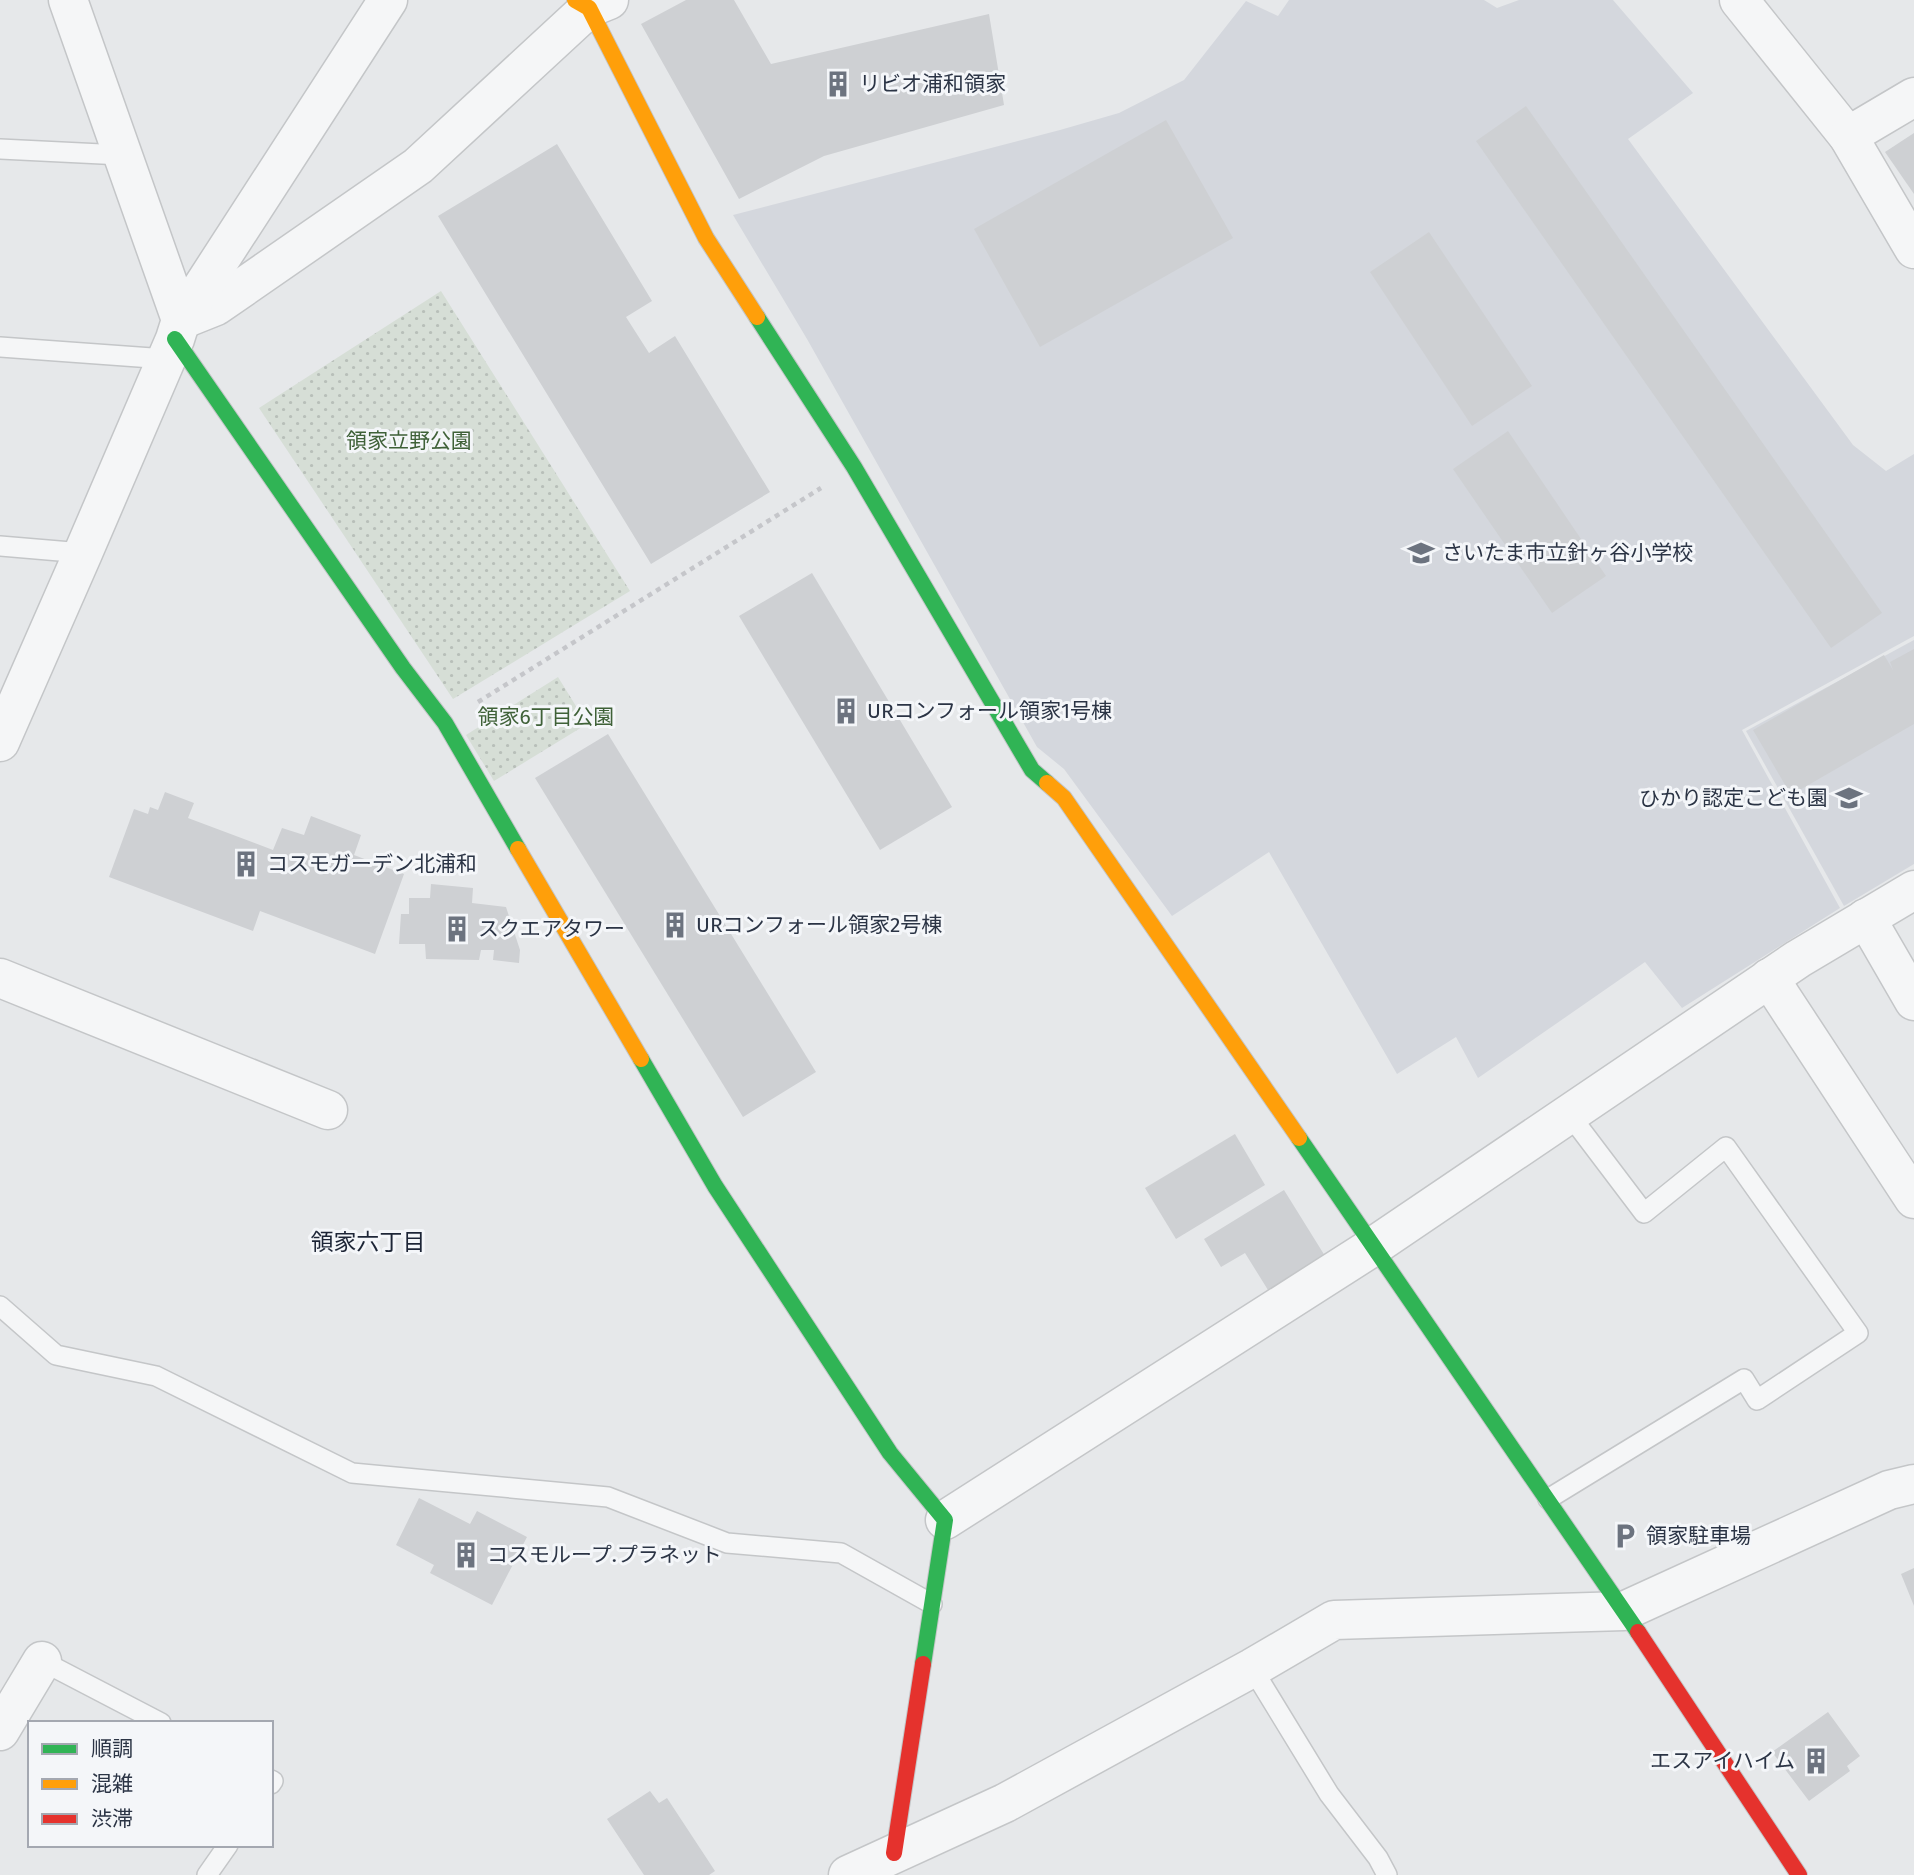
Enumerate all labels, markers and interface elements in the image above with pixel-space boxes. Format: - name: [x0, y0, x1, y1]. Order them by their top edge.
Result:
- building icon: リビオ浦和領家: [823, 69, 853, 99]
- place label: リビオ浦和領家: [859, 71, 1006, 97]
- park label: 領家立野公園: [346, 428, 472, 454]
- school or university icon: さいたま市立針ヶ谷小学校: [1406, 538, 1436, 568]
- place label: さいたま市立針ヶ谷小学校: [1442, 540, 1693, 566]
- building icon: URコンフォール領家1号棟: [831, 696, 861, 726]
- place label: URコンフォール領家1号棟: [867, 698, 1112, 724]
- park label: 領家6丁目公園: [477, 704, 615, 730]
- school or university icon: ひかり認定こども園: [1834, 783, 1864, 813]
- place label: ひかり認定こども園: [1639, 785, 1828, 811]
- building icon: コスモガーデン北浦和: [231, 849, 261, 879]
- place label: コスモガーデン北浦和: [267, 851, 477, 877]
- building icon: URコンフォール領家2号棟: [660, 910, 690, 940]
- place label: URコンフォール領家2号棟: [696, 912, 942, 938]
- building icon: スクエアタワー: [442, 914, 472, 944]
- place label: スクエアタワー: [478, 916, 625, 942]
- district label: 領家六丁目: [311, 1228, 426, 1256]
- parking icon: 領家駐車場: [1610, 1521, 1640, 1551]
- place label: 領家駐車場: [1646, 1523, 1751, 1549]
- building icon: コスモループ.プラネット: [451, 1540, 481, 1570]
- place label: コスモループ.プラネット: [487, 1542, 722, 1568]
- legend: [28, 1721, 273, 1847]
- text: 順調: [91, 1736, 133, 1762]
- building icon: エスアイハイム: [1801, 1746, 1831, 1776]
- place label: エスアイハイム: [1650, 1748, 1795, 1774]
- text: 混雑: [91, 1771, 133, 1797]
- text: 渋滞: [91, 1806, 133, 1832]

